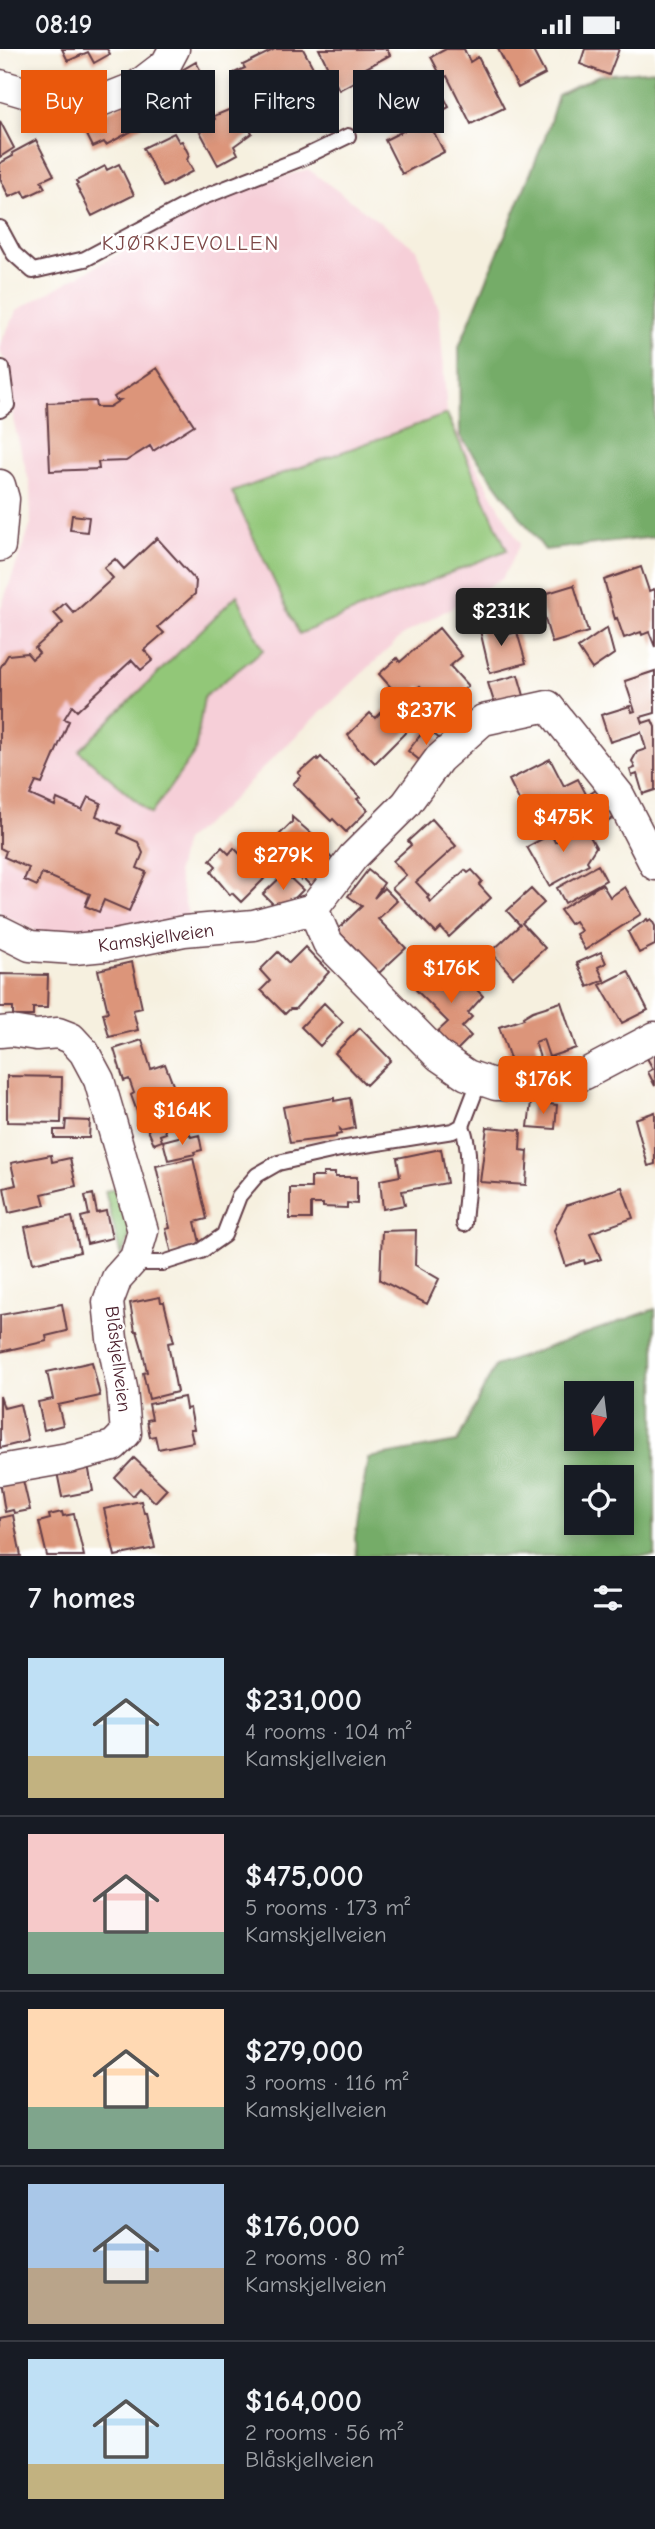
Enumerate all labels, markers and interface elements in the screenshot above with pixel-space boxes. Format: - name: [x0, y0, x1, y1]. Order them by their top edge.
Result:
- text: 08:19: [35, 10, 92, 40]
- chip: Buy: [21, 70, 107, 133]
- chip: Rent: [121, 70, 215, 133]
- chip: Filters: [229, 70, 339, 133]
- chip: New: [353, 70, 444, 133]
- district label: KJØRKJEVOLLEN: [102, 231, 280, 255]
- pin: $231K: [452, 589, 550, 648]
- text: $231K: [472, 597, 530, 624]
- pin: $237K: [377, 687, 475, 747]
- text: $237K: [396, 696, 456, 723]
- pin: $475K: [514, 795, 612, 854]
- text: $475K: [533, 803, 593, 830]
- pin: $279K: [234, 833, 332, 892]
- text: $279K: [253, 841, 313, 868]
- street label: Kamskjellveien: [97, 919, 215, 957]
- pin: $176K: [402, 946, 500, 1005]
- text: $176K: [422, 954, 480, 981]
- pin: $176K: [494, 1056, 592, 1116]
- text: $176K: [514, 1065, 572, 1092]
- pin: $164K: [133, 1087, 231, 1147]
- text: $164K: [153, 1096, 211, 1123]
- street label: Blåskjellveien: [101, 1305, 135, 1413]
- north arrow: [564, 1381, 634, 1451]
- map controls: [564, 1381, 634, 1535]
- button: locate: [564, 1465, 634, 1535]
- icon: filters: [589, 1579, 627, 1617]
- text: 7 homes: [28, 1581, 135, 1616]
- text: $231,000: [245, 1683, 362, 1718]
- icon: home: [84, 1686, 168, 1770]
- text: 4 rooms · 104 m²: [245, 1718, 412, 1745]
- text: Kamskjellveien: [245, 1745, 387, 1772]
- text: $475,000: [245, 1859, 364, 1894]
- icon: home: [84, 1862, 168, 1946]
- text: 5 rooms · 173 m²: [245, 1894, 410, 1921]
- text: Kamskjellveien: [245, 1921, 387, 1948]
- text: $279,000: [245, 2034, 364, 2069]
- icon: home: [84, 2037, 168, 2121]
- text: 3 rooms · 116 m²: [245, 2069, 409, 2096]
- text: Kamskjellveien: [245, 2096, 387, 2123]
- text: $176,000: [245, 2209, 360, 2244]
- icon: home: [84, 2212, 168, 2296]
- text: 2 rooms · 80 m²: [245, 2244, 404, 2271]
- text: Kamskjellveien: [245, 2271, 387, 2298]
- text: $164,000: [245, 2384, 362, 2419]
- icon: home: [84, 2387, 168, 2471]
- text: 2 rooms · 56 m²: [245, 2419, 403, 2446]
- text: Blåskjellveien: [245, 2446, 374, 2473]

